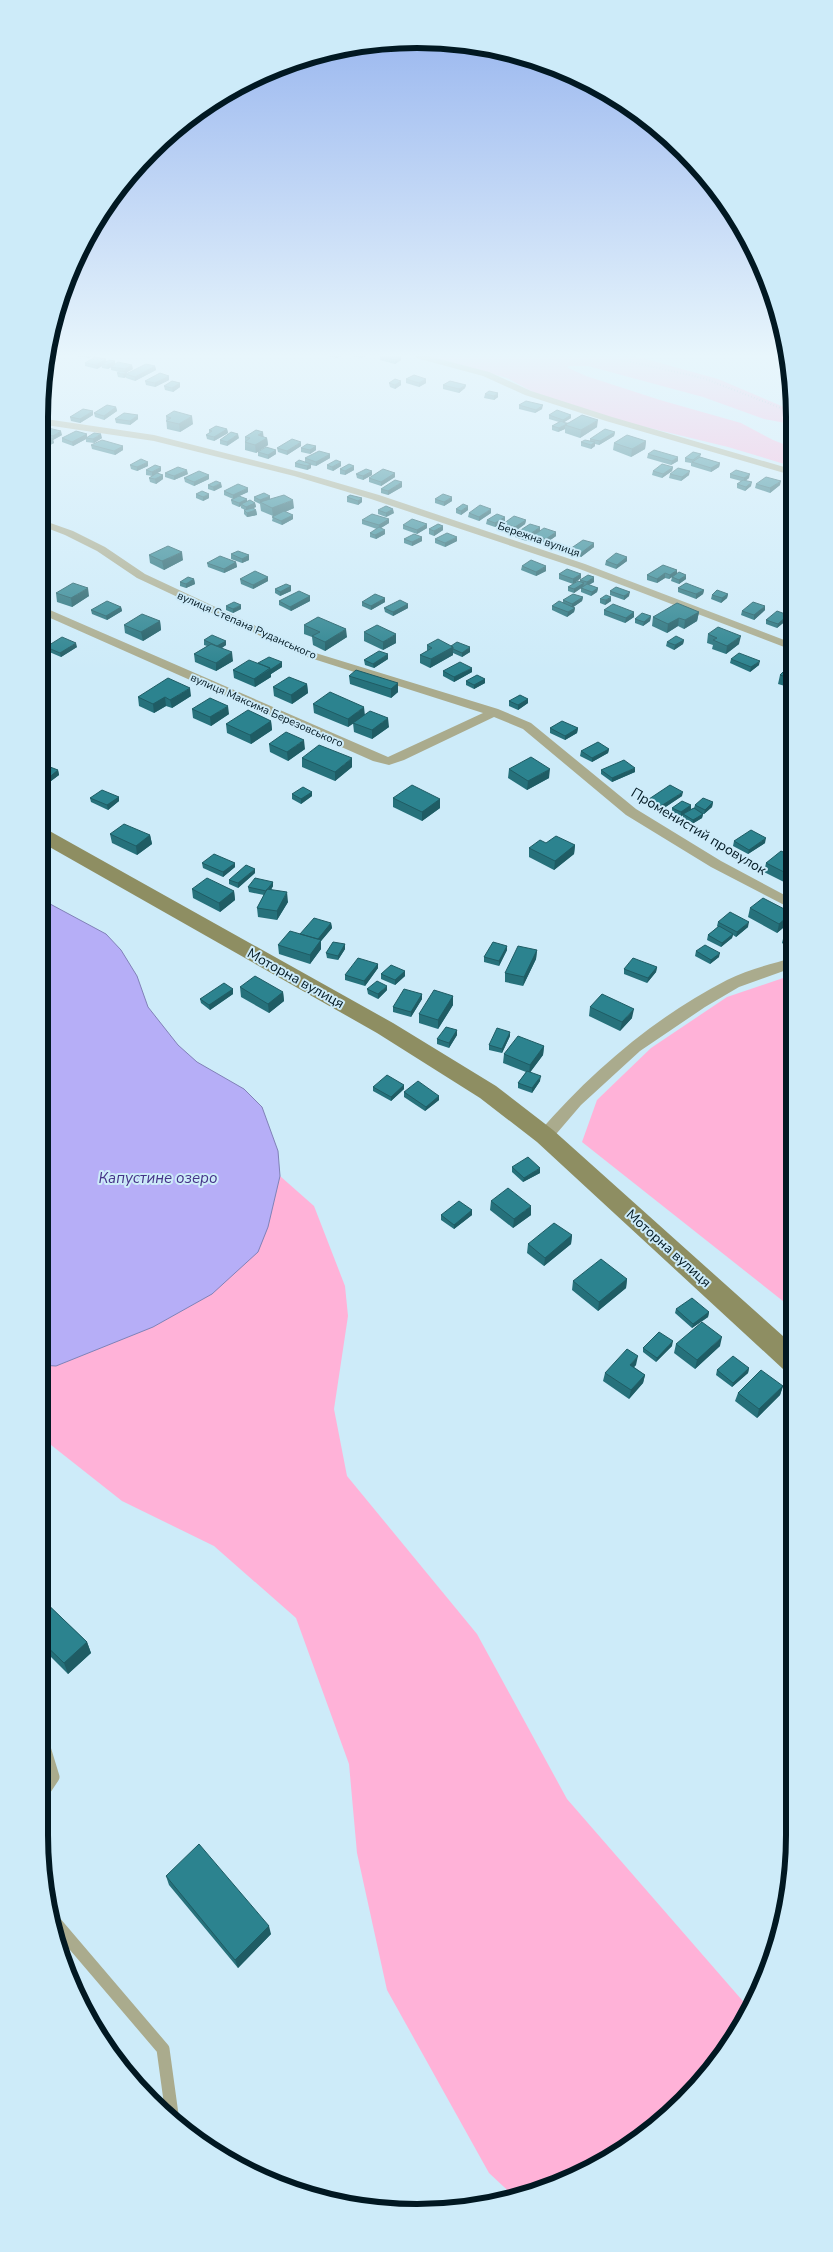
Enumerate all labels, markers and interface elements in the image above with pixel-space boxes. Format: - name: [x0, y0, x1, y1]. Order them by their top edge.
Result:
- street label: Бережна вулиця: [496, 518, 582, 561]
- street label: вулиця Степана Руданського: [175, 588, 319, 663]
- street label: вулиця Максима Березовського: [188, 670, 346, 751]
- street label: Променистий провулок: [627, 783, 771, 880]
- street label: Моторна вулиця: [244, 944, 348, 1013]
- water label: Капустине озеро: [99, 1168, 218, 1188]
- street label: Моторна вулиця: [622, 1205, 715, 1292]

